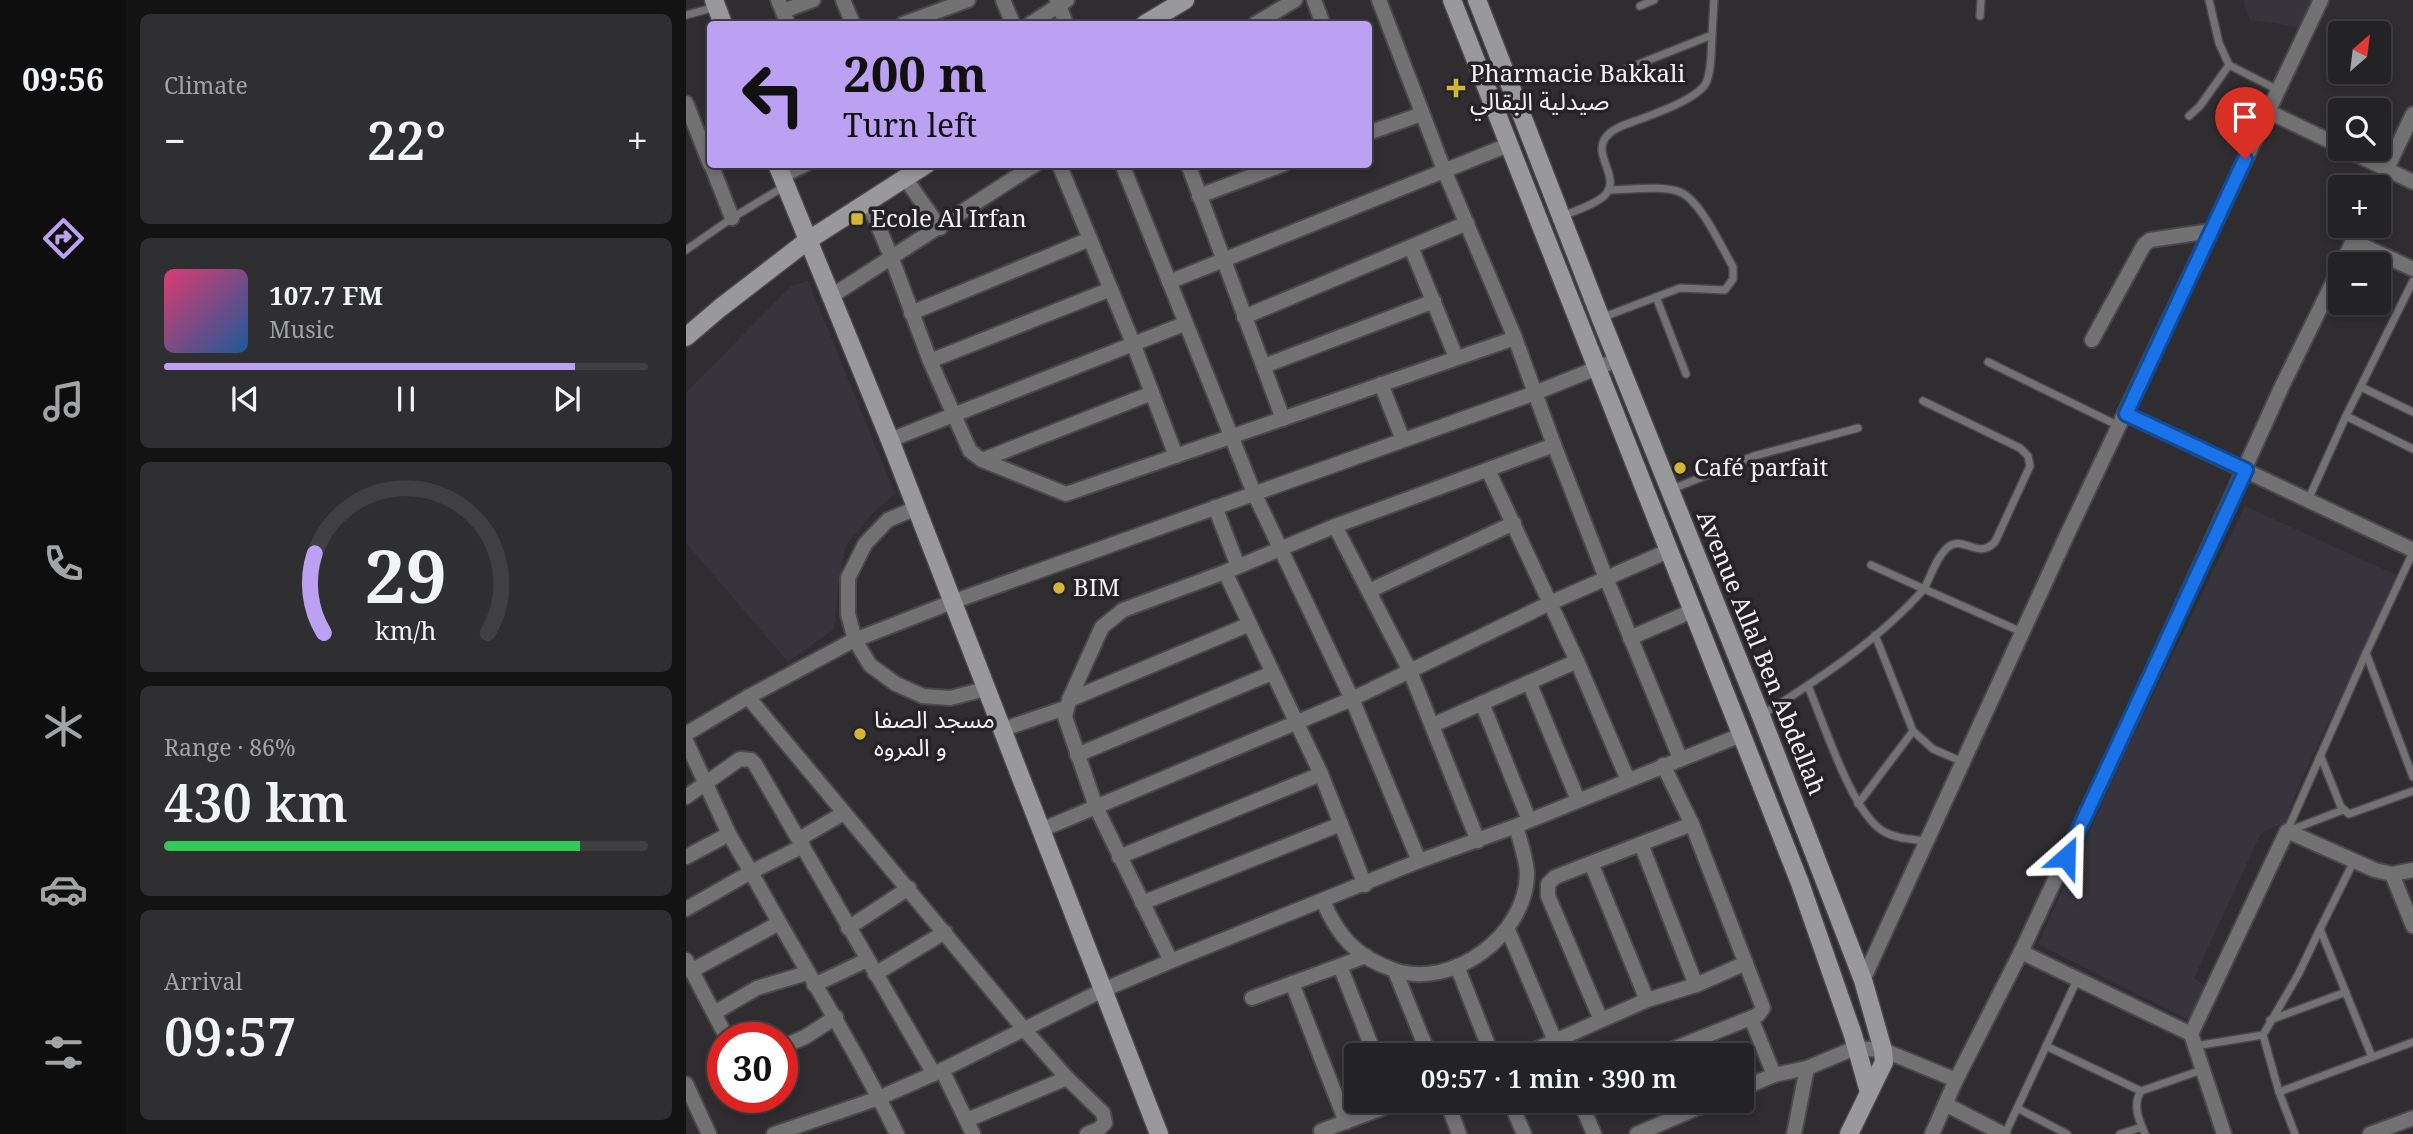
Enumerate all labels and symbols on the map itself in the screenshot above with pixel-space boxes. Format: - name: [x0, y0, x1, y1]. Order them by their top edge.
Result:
- north arrow: [2328, 21, 2390, 84]
- place label: Pharmacie Bakkali صيدلية البقالي: [1470, 56, 1686, 121]
- marker: Pharmacie Bakkali صيدلية البقالي: [1448, 80, 1464, 96]
- pin: [2215, 87, 2275, 159]
- place label: Ecole Al Irfan: [871, 201, 1027, 234]
- marker: Ecole Al Irfan: [849, 211, 865, 227]
- place label: Café parfait: [1694, 450, 1828, 483]
- marker: Café parfait: [1672, 460, 1688, 476]
- street label: Avenue Allal Ben Abdellah: [1690, 505, 1835, 800]
- place label: BIM: [1073, 570, 1120, 603]
- marker: BIM: [1051, 580, 1067, 596]
- place label: مسجد الصفا و المروه: [874, 702, 995, 763]
- marker: مسجد الصفا و المروه: [852, 726, 868, 742]
- position arrow: [2029, 820, 2103, 894]
- speed limit sign: 30: [707, 1022, 798, 1113]

